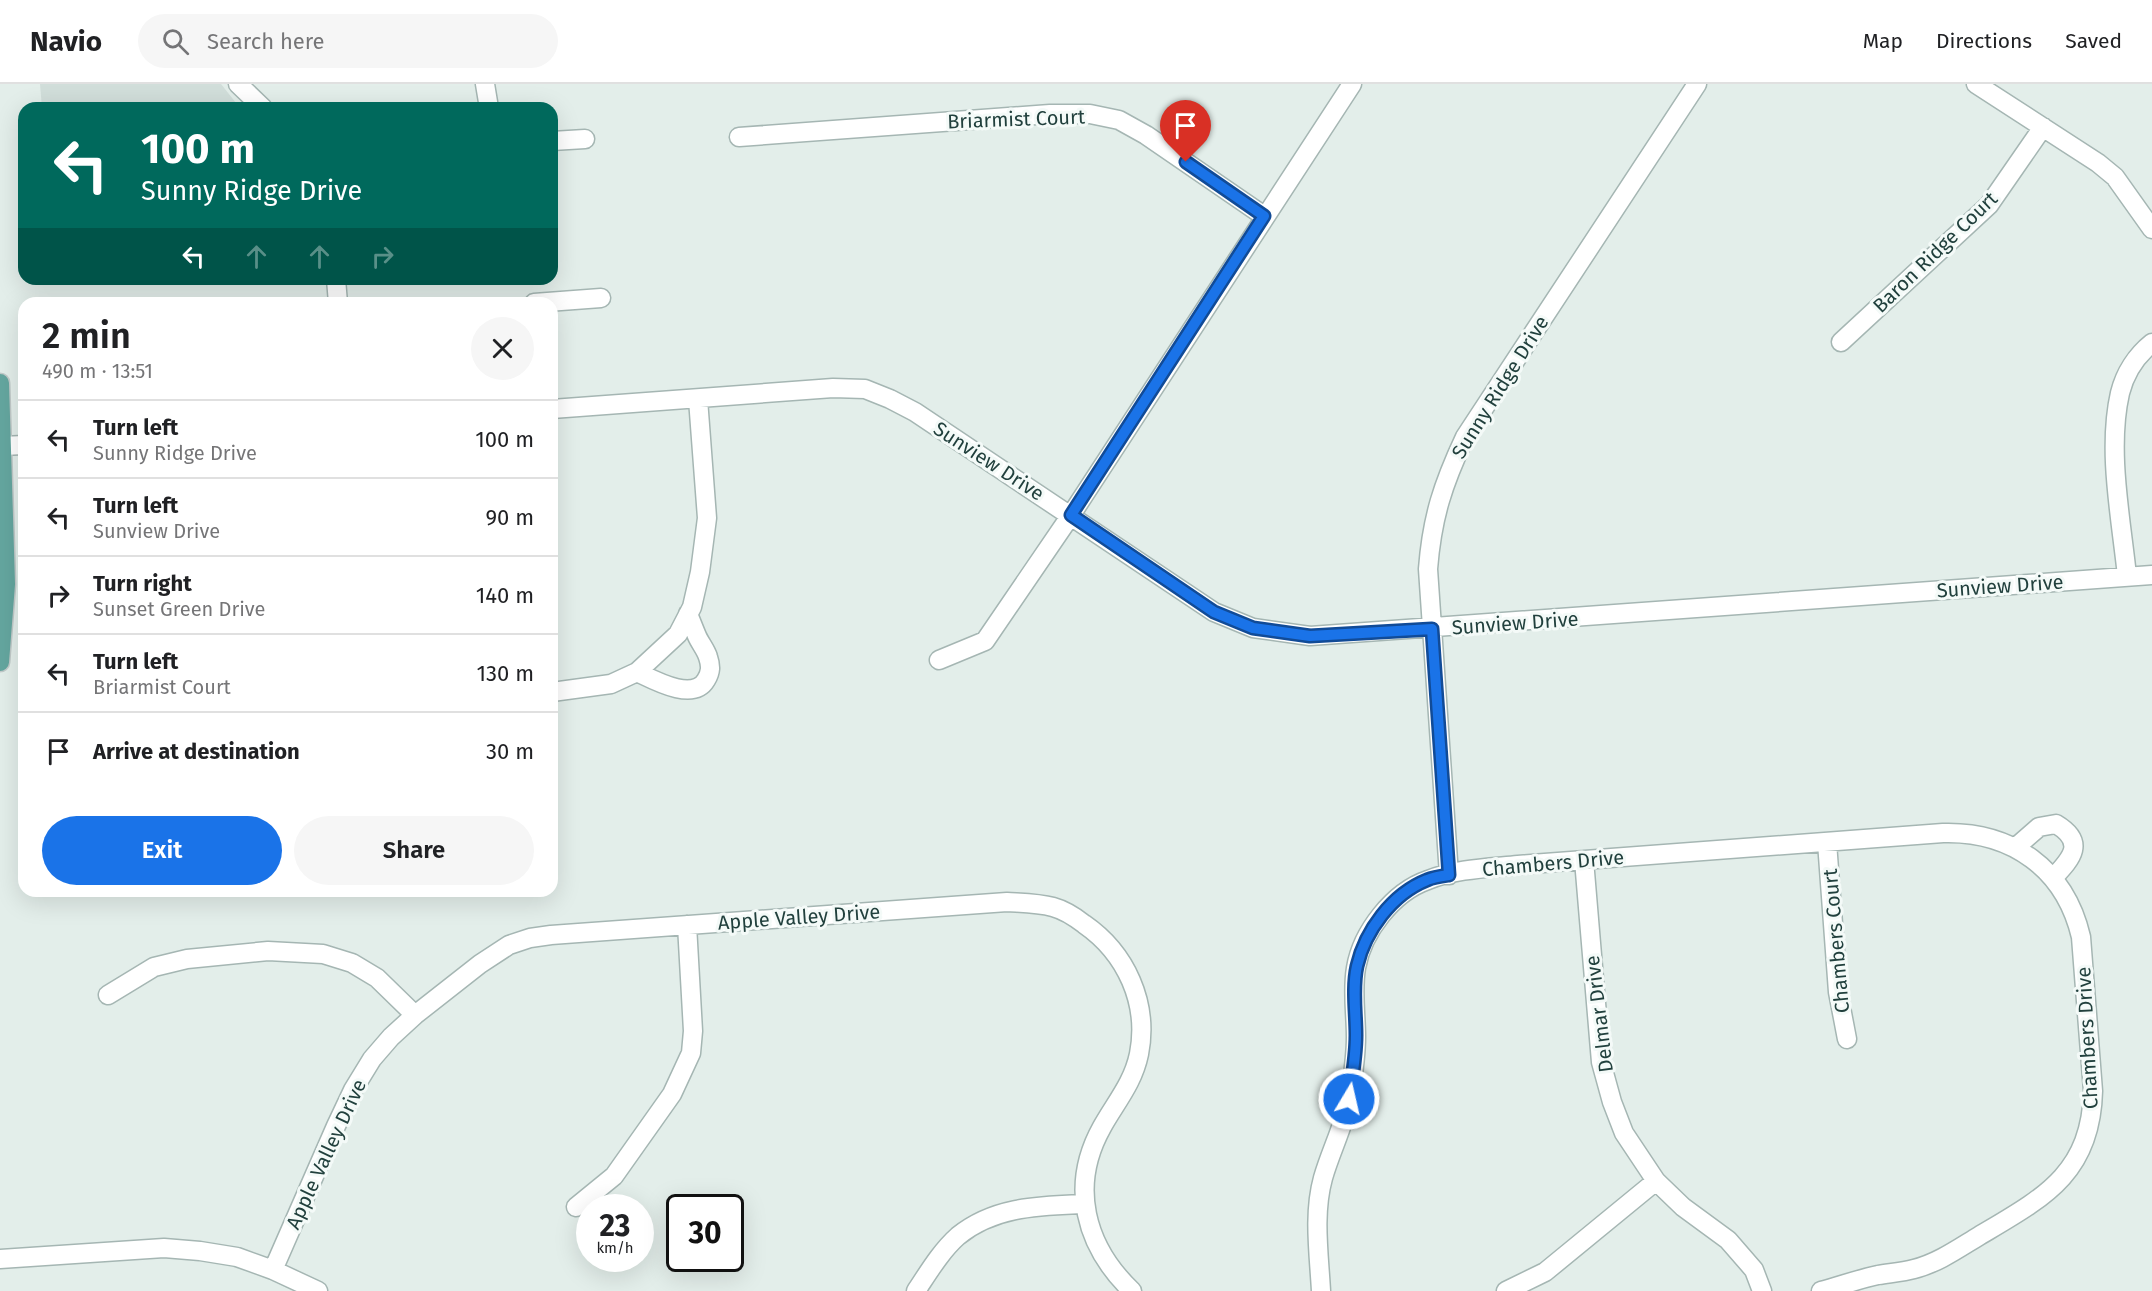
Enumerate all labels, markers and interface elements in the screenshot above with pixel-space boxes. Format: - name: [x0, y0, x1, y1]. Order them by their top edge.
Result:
- search box: [138, 14, 558, 68]
- text: Navio: [30, 25, 102, 58]
- icon: search: [159, 25, 192, 58]
- text: Search here: [207, 28, 325, 55]
- text: Map: [1863, 28, 1903, 54]
- text: Directions: [1936, 28, 2032, 54]
- text: Saved: [2065, 28, 2122, 54]
- pin: [1160, 100, 1211, 162]
- street label: Briarmist Court: [947, 105, 1086, 133]
- icon: arrive: [1169, 109, 1202, 142]
- text: 100 m: [141, 124, 255, 174]
- icon: left: [42, 126, 120, 204]
- text: Sunny Ridge Drive: [141, 175, 362, 207]
- street label: Baron Ridge Court: [1868, 186, 2003, 318]
- icon: left: [177, 240, 210, 273]
- icon: ahead: [240, 240, 273, 273]
- icon: ahead: [303, 240, 336, 273]
- icon: right: [366, 240, 399, 273]
- street label: Sunny Ridge Drive: [1446, 311, 1554, 463]
- text: 2 min: [42, 314, 131, 358]
- button: close: [471, 317, 534, 380]
- text: 490 m · 13:51: [42, 359, 153, 383]
- text: Turn left: [93, 414, 178, 441]
- street label: Sunview Drive: [929, 416, 1049, 506]
- icon: left: [42, 423, 75, 456]
- text: 100 m: [475, 426, 534, 453]
- text: Sunny Ridge Drive: [93, 441, 257, 465]
- text: Turn left: [93, 492, 178, 519]
- icon: left: [42, 501, 75, 534]
- text: 90 m: [485, 504, 534, 531]
- text: Sunview Drive: [93, 519, 220, 543]
- text: Turn right: [93, 570, 192, 597]
- street label: Sunview Drive: [1936, 570, 2064, 602]
- icon: right: [42, 579, 75, 612]
- text: 140 m: [476, 582, 534, 609]
- text: Sunset Green Drive: [93, 597, 265, 621]
- street label: Sunview Drive: [1451, 607, 1579, 639]
- text: Turn left: [93, 648, 178, 675]
- icon: left: [42, 657, 75, 690]
- text: 130 m: [477, 660, 534, 687]
- text: Briarmist Court: [93, 675, 231, 699]
- icon: arrive: [42, 735, 75, 768]
- text: Arrive at destination: [93, 738, 300, 765]
- text: 30 m: [486, 738, 534, 765]
- button: Exit: [42, 816, 282, 885]
- button: Share: [294, 816, 534, 885]
- street label: Chambers Drive: [1481, 845, 1625, 881]
- street label: Chambers Court: [1818, 867, 1854, 1014]
- street label: Apple Valley Drive: [717, 899, 881, 935]
- street label: Delmar Drive: [1580, 954, 1618, 1074]
- street label: Chambers Drive: [2071, 966, 2103, 1110]
- position arrow: [1317, 1067, 1381, 1131]
- street label: Apple Valley Drive: [281, 1075, 371, 1233]
- speed limit sign: 30: [666, 1194, 744, 1272]
- text: 23: [600, 1208, 630, 1244]
- text: km/h: [596, 1239, 634, 1257]

